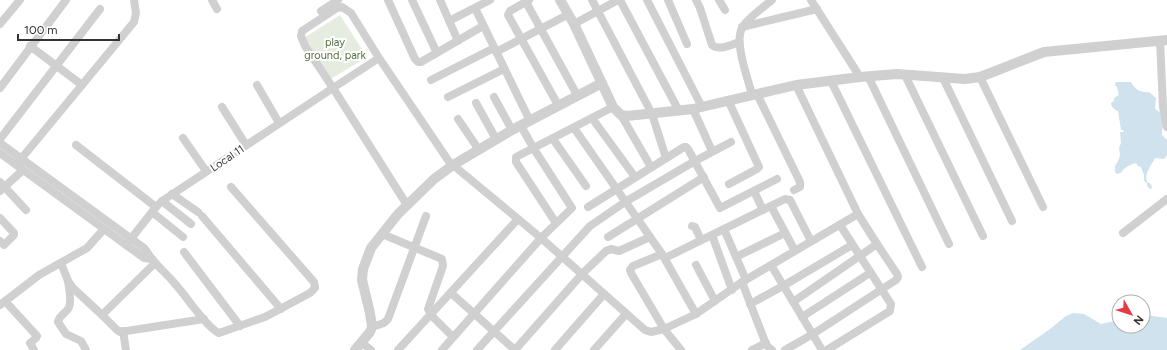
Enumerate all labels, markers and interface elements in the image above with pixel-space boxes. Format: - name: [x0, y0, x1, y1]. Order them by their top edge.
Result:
- scale bar: [18, 16, 119, 42]
- text: 100 m: [24, 23, 58, 37]
- park label: play ground, park: [304, 36, 366, 62]
- street label: Local 11: [208, 142, 247, 174]
- north arrow: [1111, 294, 1151, 334]
- text: N: [1131, 313, 1146, 327]

